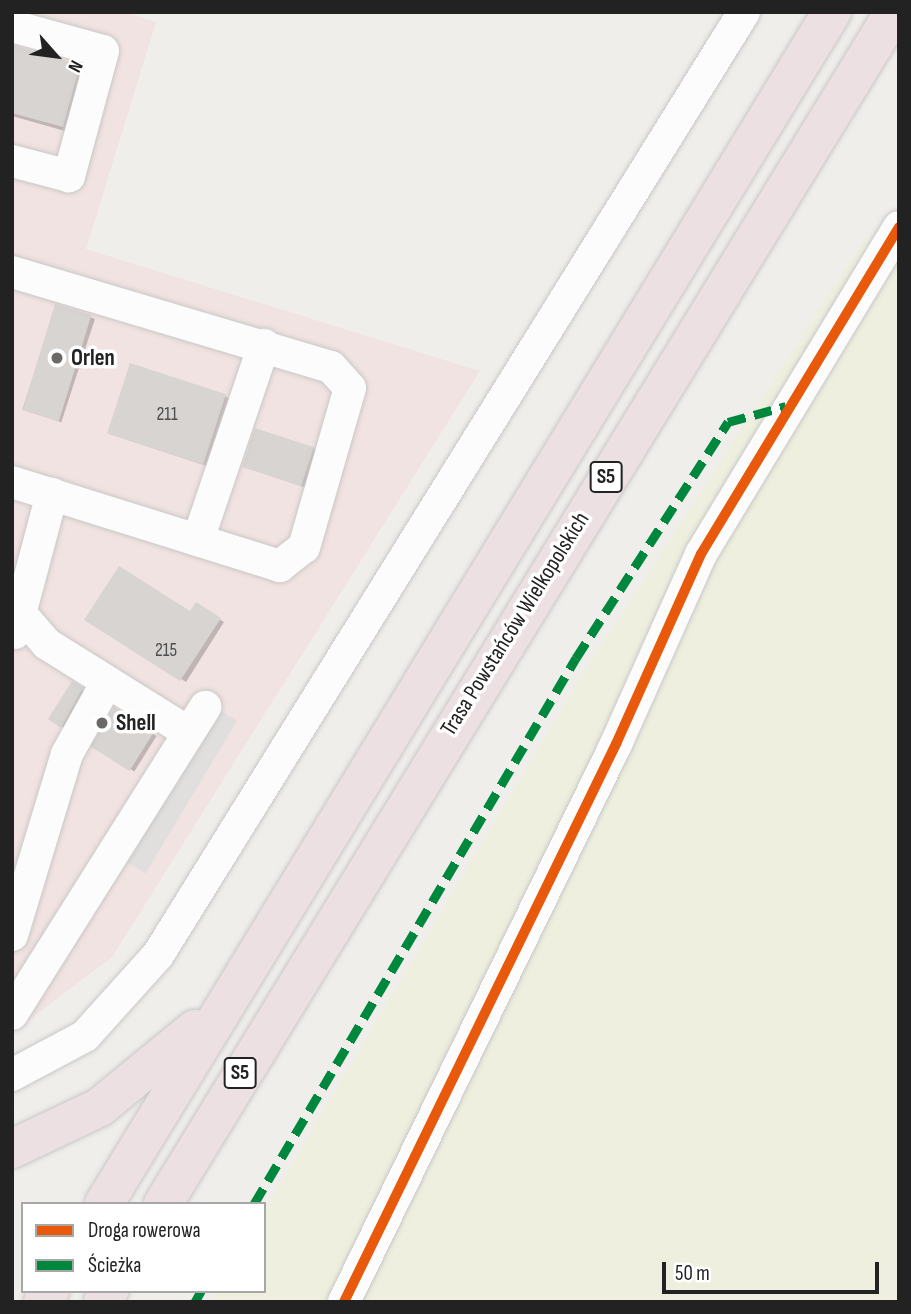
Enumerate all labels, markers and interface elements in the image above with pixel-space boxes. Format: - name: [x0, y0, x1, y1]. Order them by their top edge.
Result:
- north arrow: [21, 21, 91, 91]
- text: N: [62, 56, 88, 76]
- place label: Orlen: [71, 344, 115, 372]
- marker: Orlen: [49, 350, 65, 366]
- house number: 211: [156, 404, 178, 426]
- road number: S5: [588, 460, 624, 494]
- street label: Trasa Powstańców Wielkopolskich: [435, 507, 595, 741]
- house number: 215: [155, 640, 177, 662]
- place label: Shell: [116, 709, 156, 737]
- marker: Shell: [94, 715, 110, 731]
- road number: S5: [222, 1056, 258, 1090]
- legend: [21, 1202, 266, 1293]
- text: Droga rowerowa: [88, 1218, 201, 1243]
- scale bar: [666, 1248, 883, 1292]
- text: Ścieżka: [88, 1253, 141, 1278]
- text: 50 m: [675, 1261, 710, 1286]

